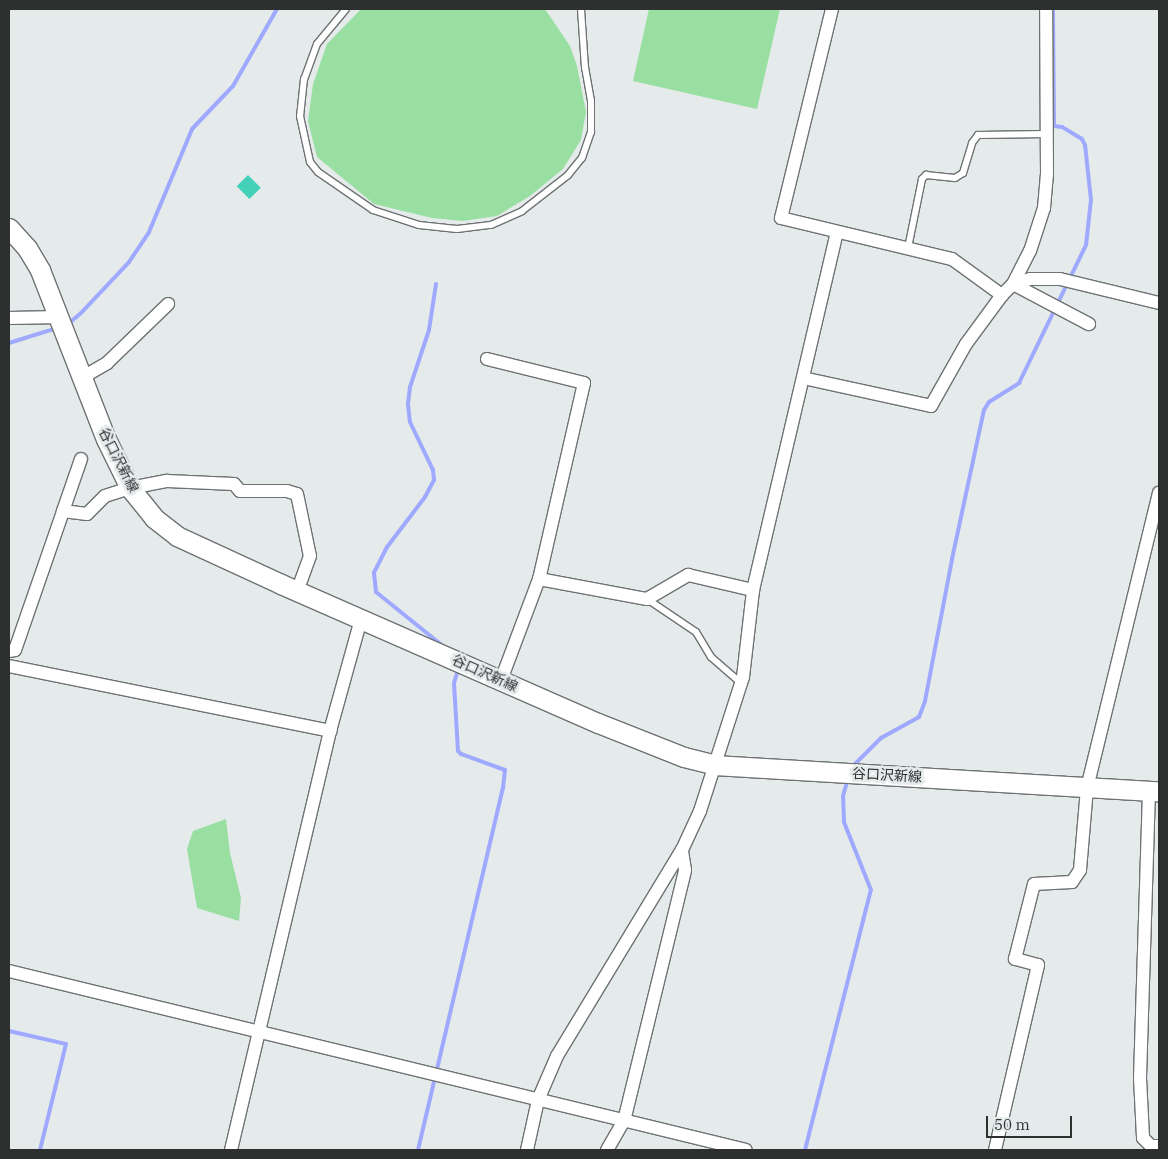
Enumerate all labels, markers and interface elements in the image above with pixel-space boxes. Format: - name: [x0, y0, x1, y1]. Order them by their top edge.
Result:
- street label: 谷口沢新線: [96, 425, 142, 495]
- street label: 谷口沢新線: [450, 651, 520, 695]
- street label: 谷口沢新線: [852, 765, 922, 785]
- scale bar: [988, 1106, 1074, 1138]
- text: 50 m: [994, 1115, 1030, 1134]

